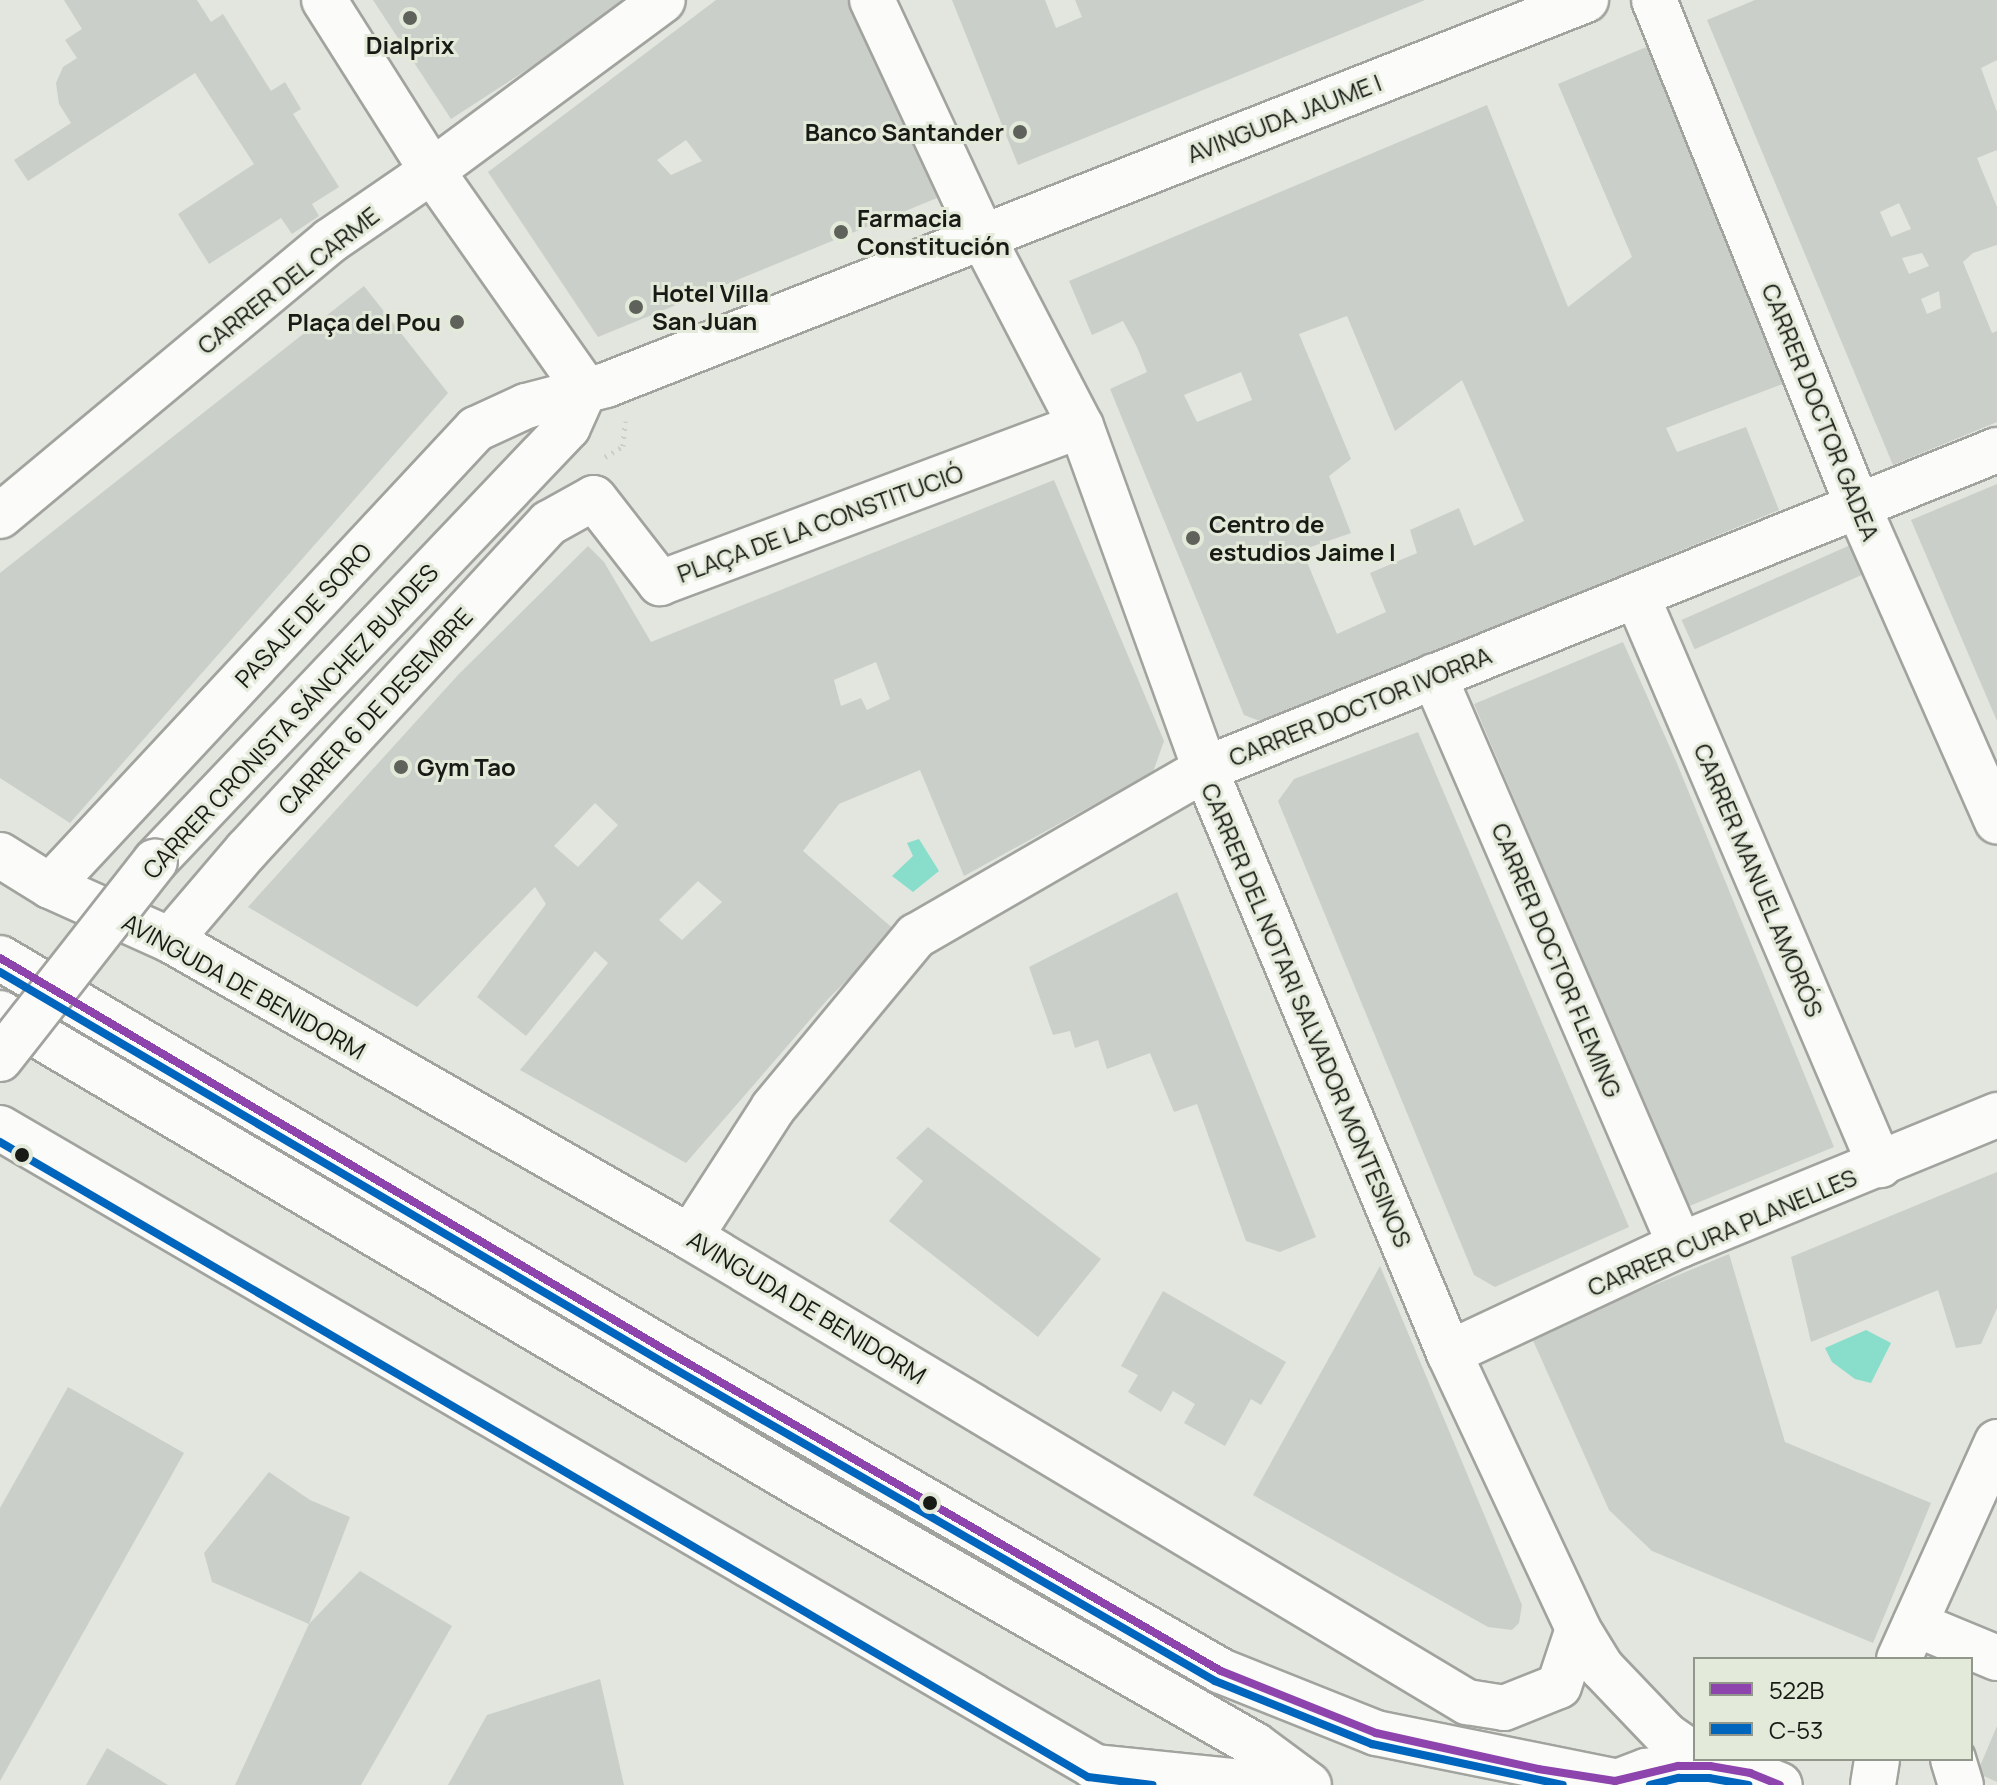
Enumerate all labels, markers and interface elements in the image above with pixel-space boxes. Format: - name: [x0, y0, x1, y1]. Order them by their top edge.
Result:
- marker: Dialprix: [401, 9, 419, 27]
- place label: Dialprix: [366, 31, 454, 59]
- street label: AVINGUDA JAUME I: [1183, 68, 1385, 168]
- place label: Banco Santander: [805, 118, 1004, 146]
- marker: Banco Santander: [1011, 123, 1029, 141]
- street label: CARRER DEL CARME: [191, 200, 385, 360]
- place label: Farmacia Constitución: [857, 204, 1010, 260]
- marker: Farmacia Constitución: [832, 223, 850, 241]
- place label: Hotel Villa San Juan: [652, 279, 769, 335]
- street label: CARRER DOCTOR GADEA: [1756, 279, 1886, 545]
- marker: Hotel Villa San Juan: [627, 298, 645, 316]
- place label: Plaça del Pou: [287, 308, 441, 336]
- marker: Plaça del Pou: [448, 313, 466, 331]
- street label: PLAÇA DE LA CONSTITUCIÓ: [673, 458, 967, 588]
- place label: Centro de estudios Jaime I: [1209, 510, 1396, 566]
- marker: Centro de estudios Jaime I: [1184, 529, 1202, 547]
- street label: PASAJE DE SORO: [229, 537, 377, 693]
- street label: CARRER CRONISTA SÁNCHEZ BUADES: [136, 558, 444, 884]
- street label: CARRER 6 DE DESEMBRE: [272, 602, 478, 820]
- street label: CARRER DOCTOR IVORRA: [1225, 640, 1495, 772]
- street label: CARRER MANUEL AMORÓS: [1688, 739, 1830, 1021]
- place label: Gym Tao: [417, 753, 516, 781]
- marker: Gym Tao: [392, 758, 410, 776]
- street label: CARRER DEL NOTARI SALVADOR MONTESINOS: [1196, 778, 1418, 1252]
- street label: CARRER DOCTOR FLEMING: [1486, 819, 1628, 1101]
- street label: AVINGUDA DE BENIDORM: [118, 907, 370, 1065]
- unlabelled marker: [14, 1147, 30, 1163]
- street label: CARRER CURA PLANELLES: [1583, 1162, 1861, 1302]
- street label: AVINGUDA DE BENIDORM: [682, 1224, 932, 1390]
- unlabelled marker: [922, 1495, 938, 1511]
- legend: [1693, 1657, 1973, 1761]
- text: 522B: [1769, 1673, 1824, 1706]
- text: C-53: [1769, 1713, 1823, 1746]

